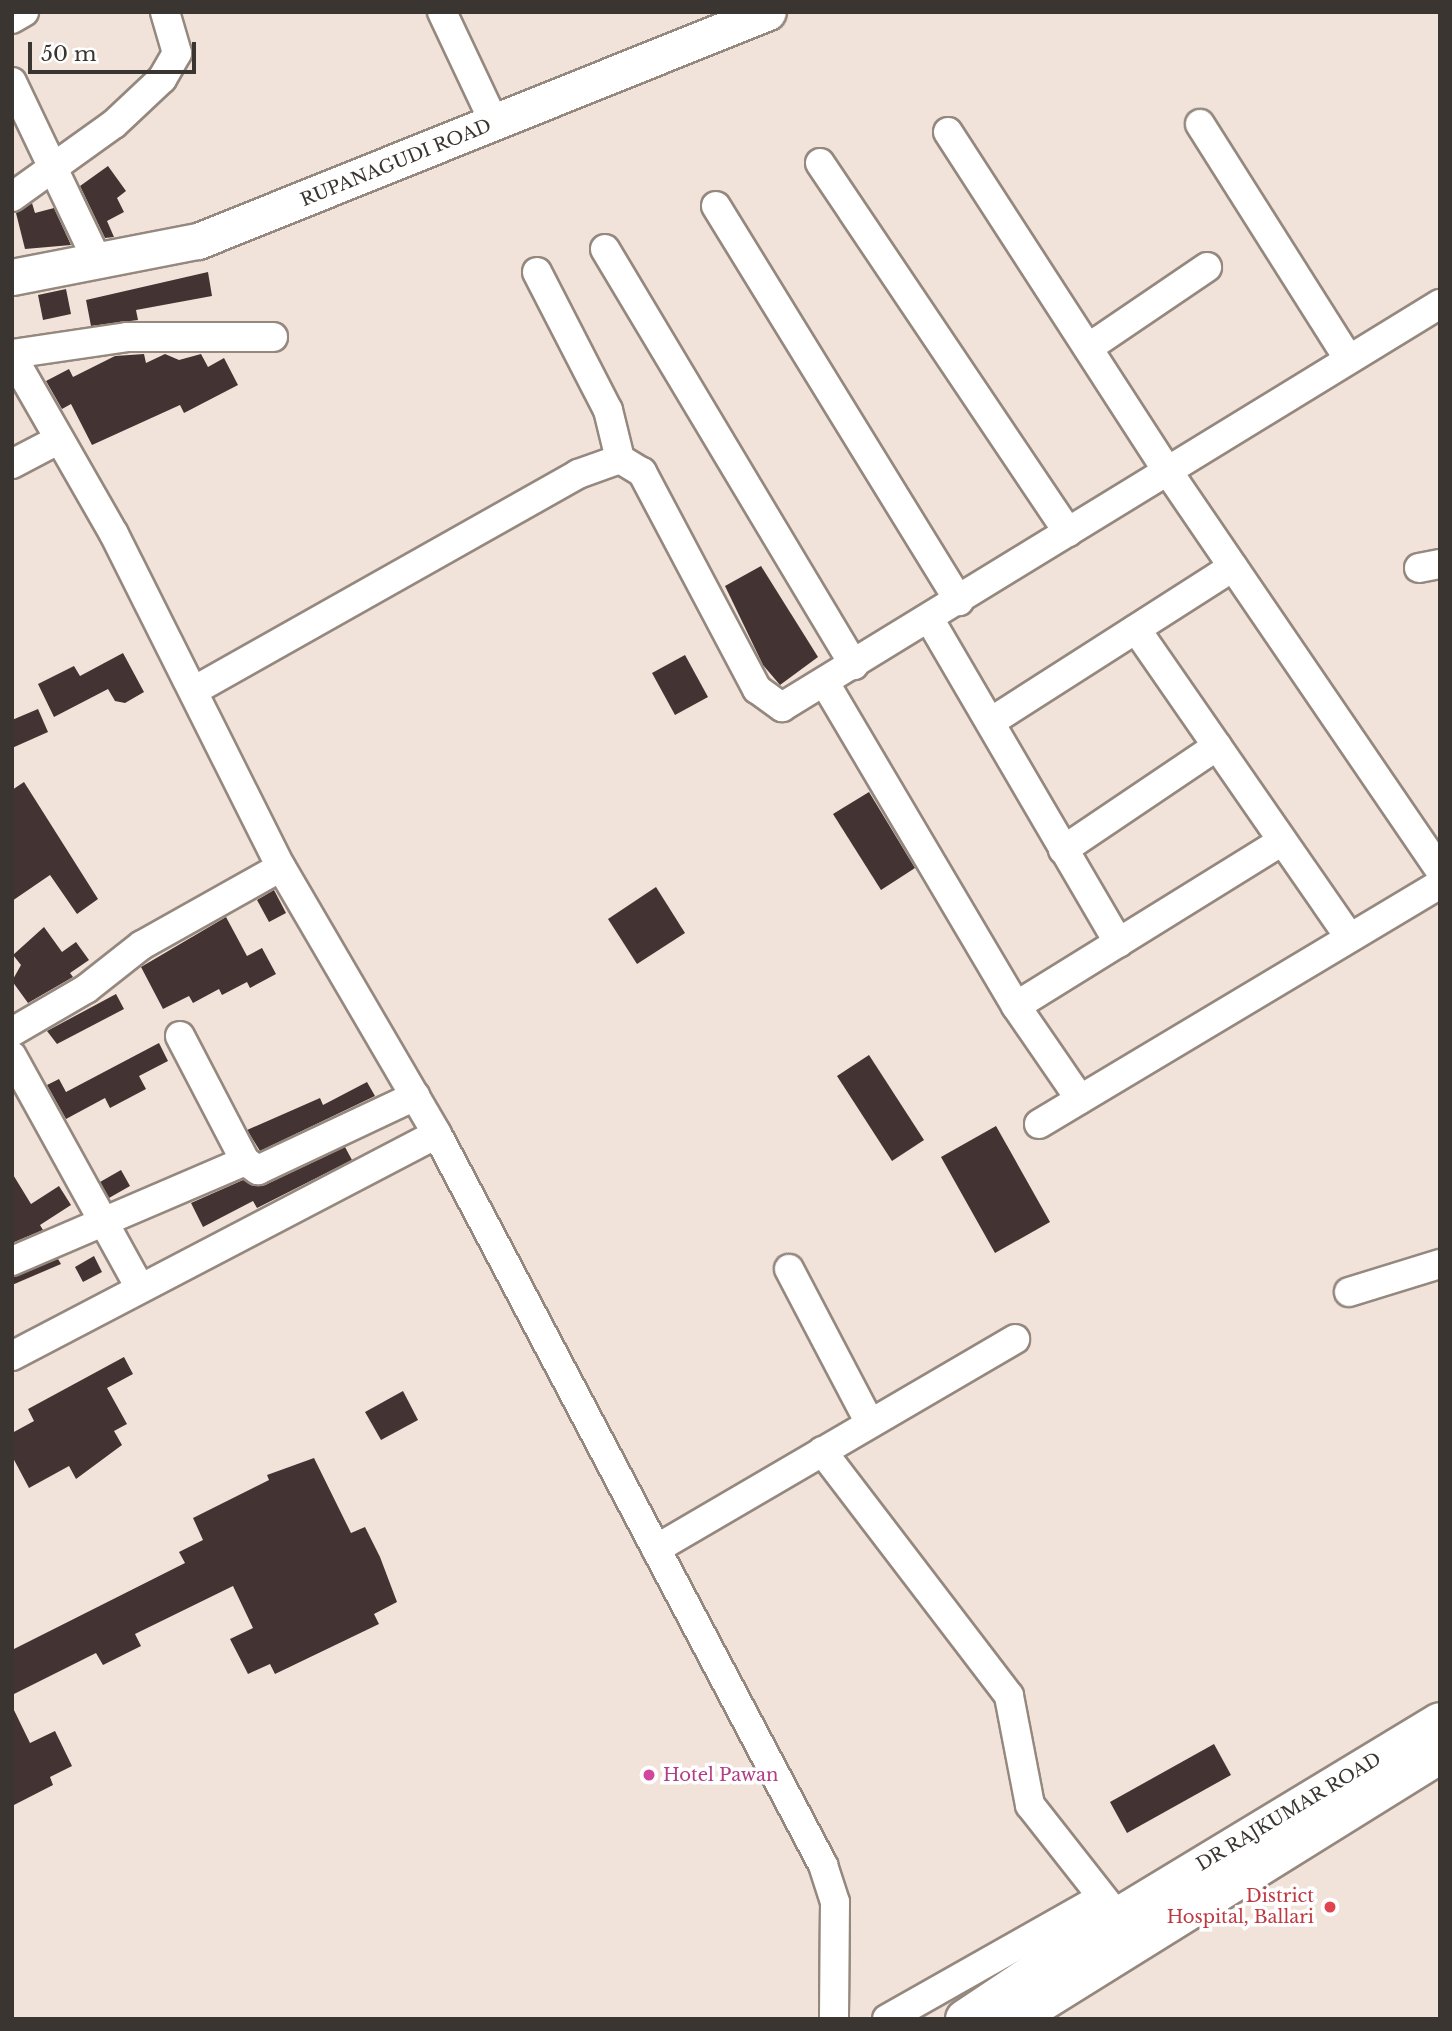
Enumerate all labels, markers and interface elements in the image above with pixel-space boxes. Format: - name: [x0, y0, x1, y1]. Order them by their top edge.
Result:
- scale bar: [32, 28, 200, 72]
- text: 50 m: [41, 41, 96, 67]
- street label: RUPANAGUDI ROAD: [298, 115, 494, 211]
- street label: DR RAJKUMAR ROAD: [1192, 1748, 1386, 1876]
- place label: Hotel Pawan: [663, 1764, 778, 1786]
- marker: Hotel Pawan: [641, 1767, 657, 1783]
- place label: District Hospital, Ballari: [1167, 1886, 1314, 1928]
- marker: District Hospital, Ballari: [1320, 1897, 1340, 1917]

